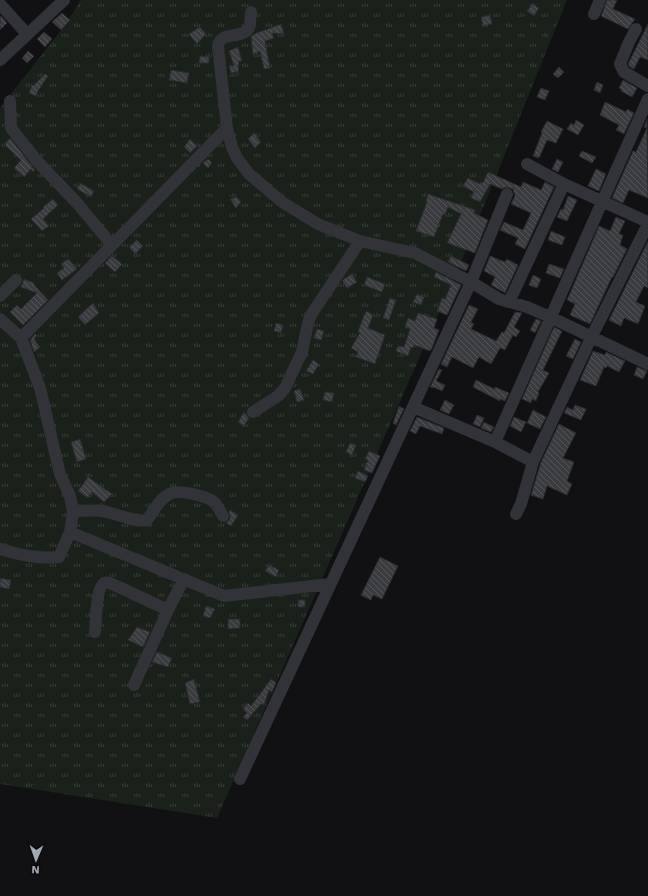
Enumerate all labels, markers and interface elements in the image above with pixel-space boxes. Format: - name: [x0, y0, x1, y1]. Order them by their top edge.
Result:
- north arrow: [16, 840, 56, 880]
- text: N: [31, 863, 40, 876]

